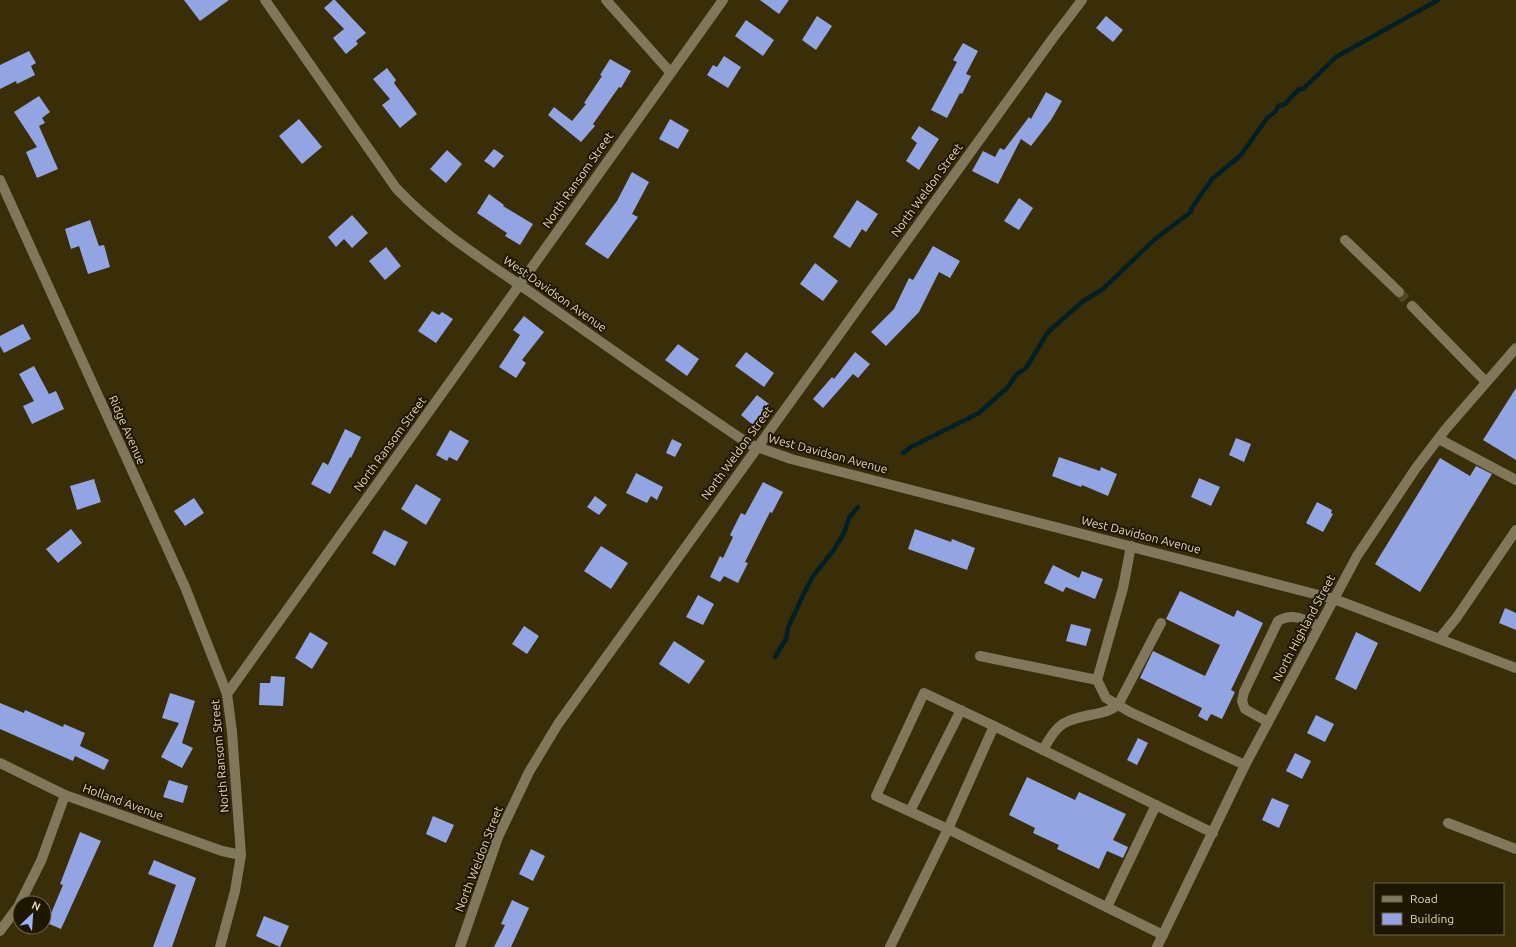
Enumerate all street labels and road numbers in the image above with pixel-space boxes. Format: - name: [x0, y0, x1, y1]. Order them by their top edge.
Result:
- street label: North Ransom Street: [540, 129, 616, 230]
- street label: North Weldon Street: [888, 140, 965, 239]
- street label: West Davidson Avenue: [501, 253, 609, 334]
- street label: Ridge Avenue: [106, 393, 148, 466]
- street label: North Ransom Street: [351, 394, 428, 494]
- street label: North Weldon Street: [698, 403, 775, 502]
- street label: West Davidson Avenue: [767, 431, 889, 476]
- street label: West Davidson Avenue: [1080, 513, 1202, 556]
- street label: North Highland Street: [1270, 572, 1337, 683]
- street label: North Ransom Street: [208, 699, 231, 813]
- street label: Holland Avenue: [81, 781, 165, 822]
- street label: North Weldon Street: [452, 804, 505, 914]

